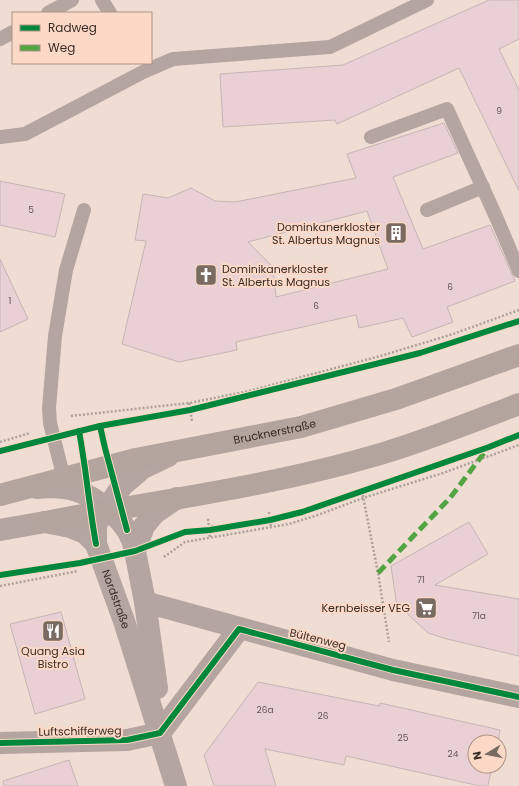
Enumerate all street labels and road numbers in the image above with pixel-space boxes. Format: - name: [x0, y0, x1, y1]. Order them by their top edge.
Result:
- street label: Brucknerstraße: [232, 415, 318, 448]
- street label: Nordstraße: [98, 567, 134, 631]
- street label: Bültenweg: [288, 624, 348, 654]
- street label: Luftschifferweg: [38, 722, 122, 740]

